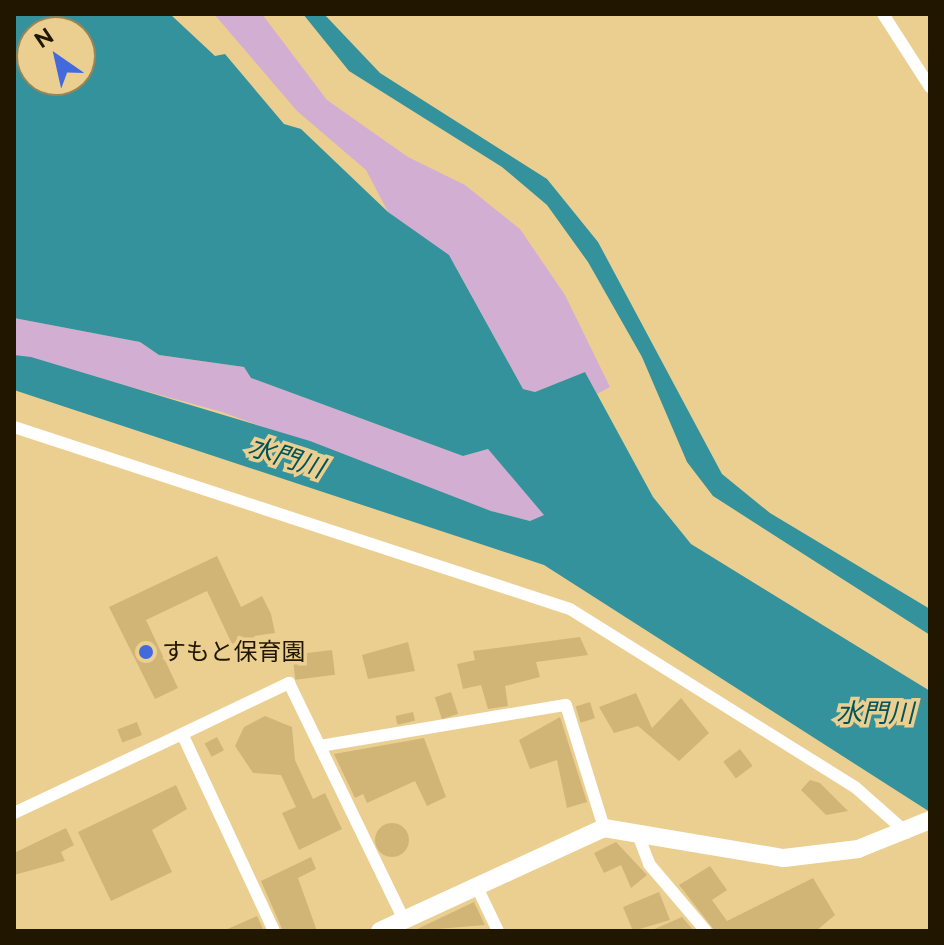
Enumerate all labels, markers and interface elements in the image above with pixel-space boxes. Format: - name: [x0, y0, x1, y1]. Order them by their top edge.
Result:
- north arrow: [16, 16, 96, 96]
- text: N: [29, 22, 58, 53]
- water label: 水門川: [244, 431, 328, 485]
- place label: すもと保育園: [162, 638, 306, 666]
- marker: すもと保育園: [137, 643, 155, 661]
- water label: 水門川: [836, 698, 914, 730]

